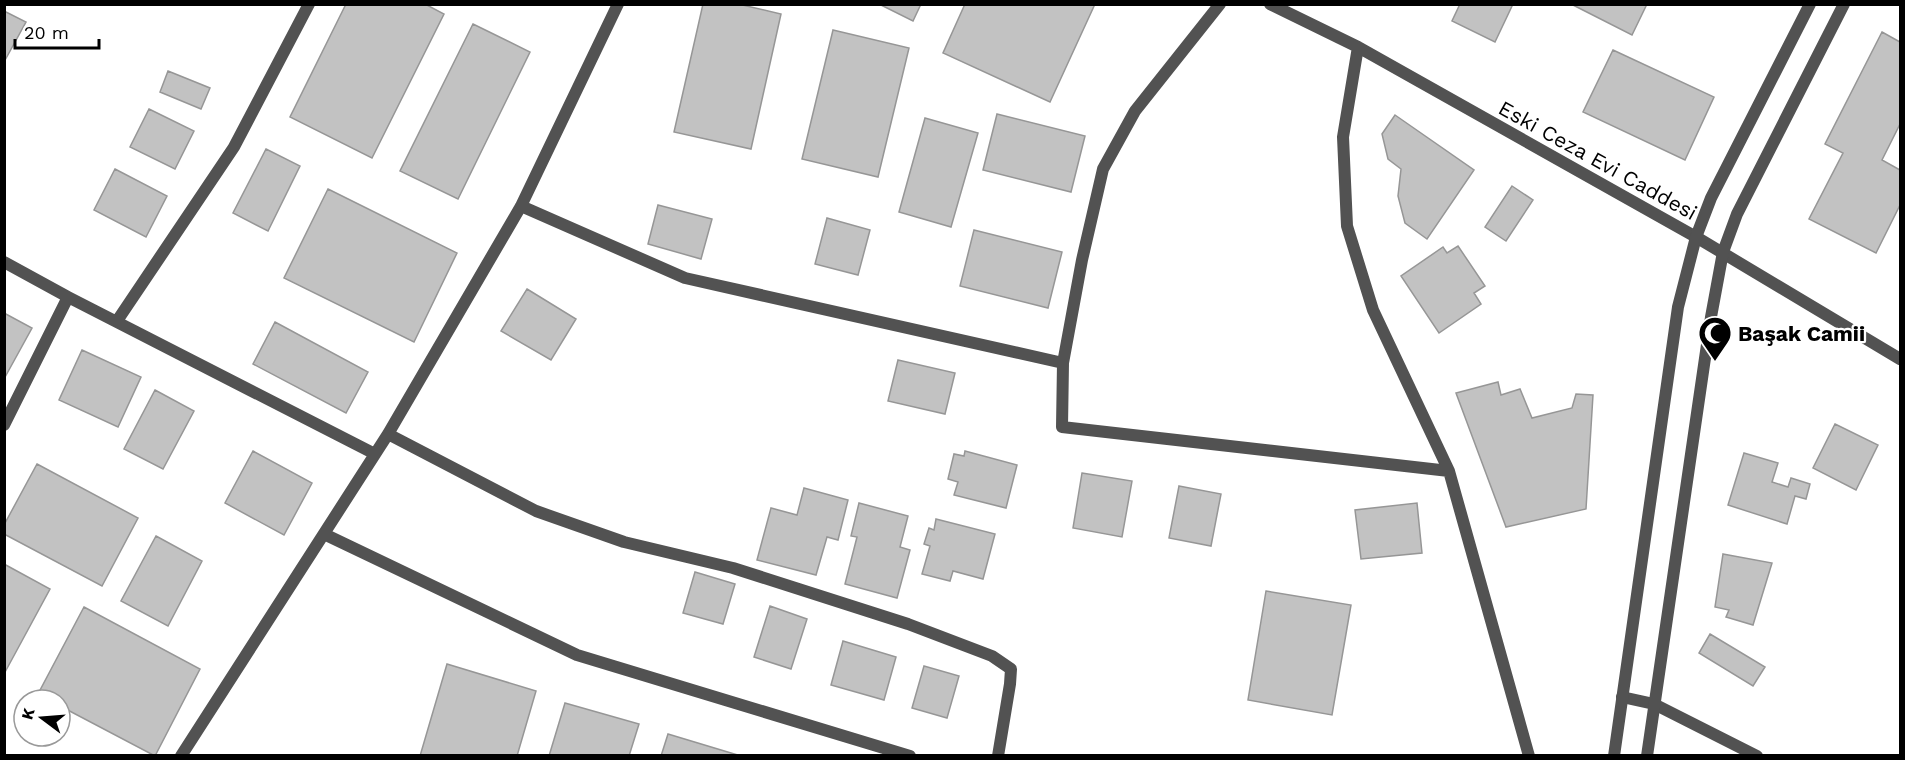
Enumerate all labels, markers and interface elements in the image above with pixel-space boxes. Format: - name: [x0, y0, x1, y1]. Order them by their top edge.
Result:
- scale bar: [15, 12, 99, 50]
- text: 20 m: [24, 22, 69, 43]
- street label: Eski Ceza Evi Caddesi: [1494, 95, 1702, 225]
- mosque icon: Başak Camii: [1697, 315, 1733, 362]
- place label: Başak Camii: [1738, 321, 1865, 346]
- north arrow: [12, 688, 72, 748]
- text: K: [17, 706, 39, 722]

